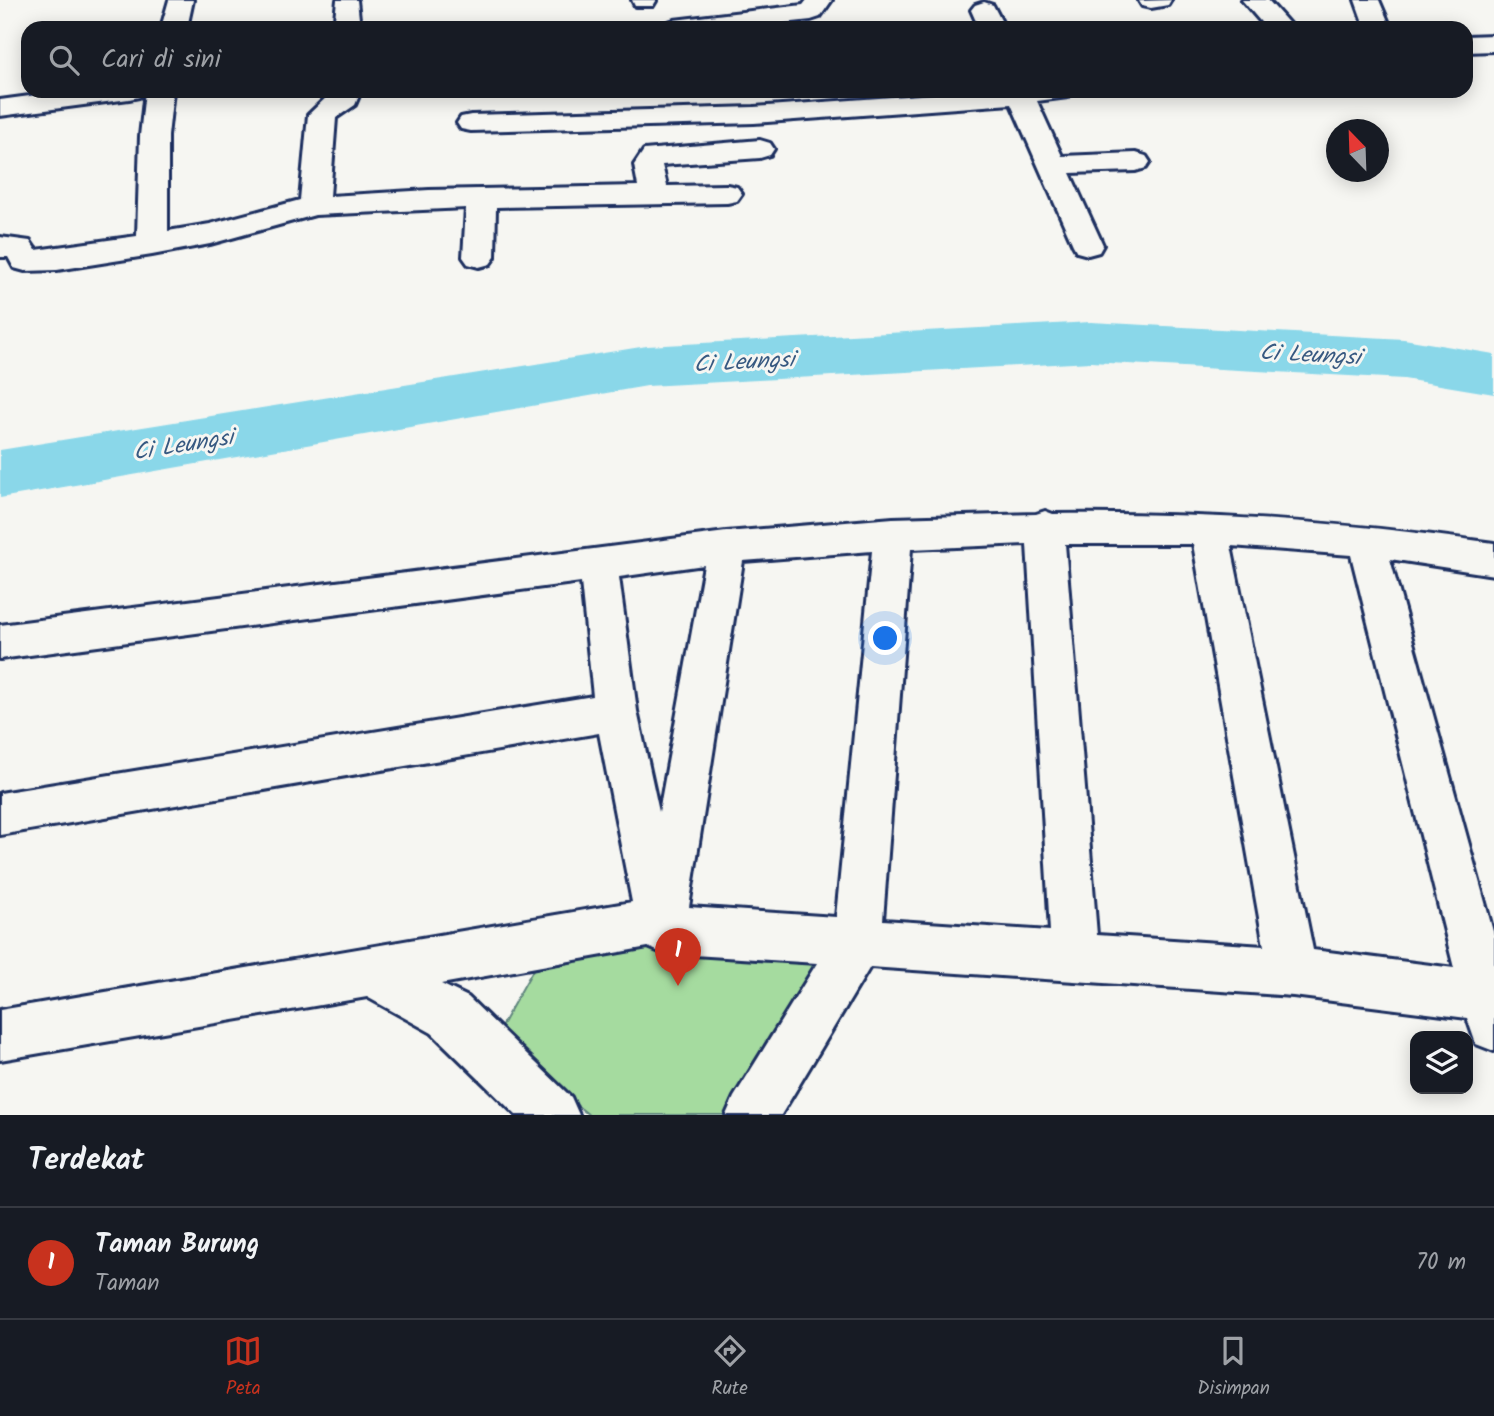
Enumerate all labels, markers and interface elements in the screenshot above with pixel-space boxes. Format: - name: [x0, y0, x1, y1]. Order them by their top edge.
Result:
- search box: [21, 21, 1473, 98]
- text: Cari di sini: [101, 39, 221, 81]
- icon: search: [45, 41, 83, 79]
- north arrow: [1326, 119, 1389, 182]
- water label: Ci Leungsi: [1259, 335, 1366, 377]
- water label: Ci Leungsi: [693, 342, 800, 384]
- water label: Ci Leungsi: [131, 420, 240, 472]
- your location: [868, 621, 902, 655]
- pin: 1: [655, 928, 701, 986]
- map controls: [1410, 1031, 1473, 1094]
- button: layers: [1410, 1031, 1473, 1094]
- text: Terdekat: [28, 1137, 144, 1185]
- text: Taman Burung: [95, 1224, 259, 1266]
- text: 1: [48, 1245, 54, 1281]
- text: 70 m: [1416, 1245, 1466, 1281]
- text: Taman: [95, 1266, 159, 1302]
- tab: Peta: [224, 1332, 262, 1404]
- tab: Rute: [711, 1332, 749, 1404]
- tab: Disimpan: [1197, 1332, 1270, 1404]

